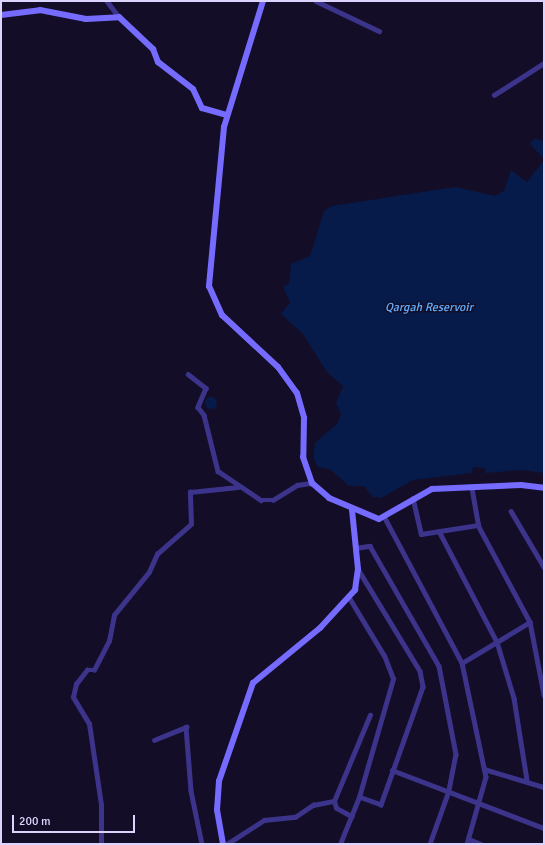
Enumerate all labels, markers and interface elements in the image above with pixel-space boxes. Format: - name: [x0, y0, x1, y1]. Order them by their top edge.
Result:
- water label: Qargah Reservoir: [385, 301, 473, 315]
- scale bar: [14, 807, 137, 833]
- text: 200 m: [19, 814, 51, 829]

